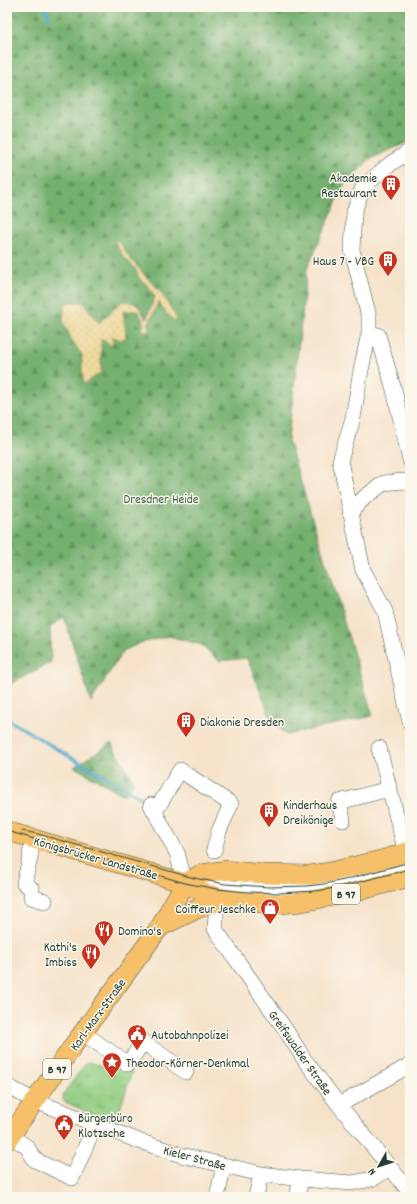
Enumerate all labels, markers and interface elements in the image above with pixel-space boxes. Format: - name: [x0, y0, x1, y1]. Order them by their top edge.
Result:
- place label: Akademie Restaurant: [321, 170, 377, 204]
- building icon: Akademie Restaurant: [380, 173, 402, 201]
- building icon: Haus 7 - VBG: [377, 249, 399, 277]
- place label: Haus 7 - VBG: [313, 253, 374, 272]
- park label: Dresdner Heide: [124, 491, 199, 510]
- building icon: Diakonie Dresden: [175, 710, 197, 738]
- place label: Diakonie Dresden: [200, 714, 284, 733]
- place label: Kinderhaus Dreikönige: [283, 797, 337, 831]
- building icon: Kinderhaus Dreikönige: [258, 800, 280, 828]
- street label: Königsbrücker Landstraße: [31, 833, 160, 886]
- road number: B 97: [332, 884, 360, 904]
- shop icon: Coiffeur Jeschke: [259, 897, 281, 925]
- place label: Coiffeur Jeschke: [175, 901, 256, 920]
- restaurant icon: Domino's: [93, 919, 115, 947]
- place label: Domino's: [118, 923, 162, 942]
- place label: Kathi's Imbiss: [44, 939, 77, 973]
- restaurant icon: Kathi's Imbiss: [80, 942, 102, 970]
- street label: Karl-Marx-Straße: [66, 975, 132, 1056]
- street label: Greifswalder Straße: [262, 1007, 336, 1100]
- public building icon: Autobahnpolizei: [126, 1023, 148, 1051]
- place label: Autobahnpolizei: [151, 1027, 229, 1046]
- place icon: Theodor-Körner-Denkmal: [101, 1051, 123, 1079]
- place label: Theodor-Körner-Denkmal: [126, 1055, 249, 1074]
- road number: B 97: [43, 1059, 71, 1079]
- place label: Bürgerbüro Klotzsche: [78, 1110, 133, 1144]
- public building icon: Bürgerbüro Klotzsche: [53, 1113, 75, 1141]
- street label: Kieler Straße: [161, 1142, 228, 1177]
- north arrow: [359, 1146, 399, 1186]
- text: N: [365, 1163, 381, 1178]

